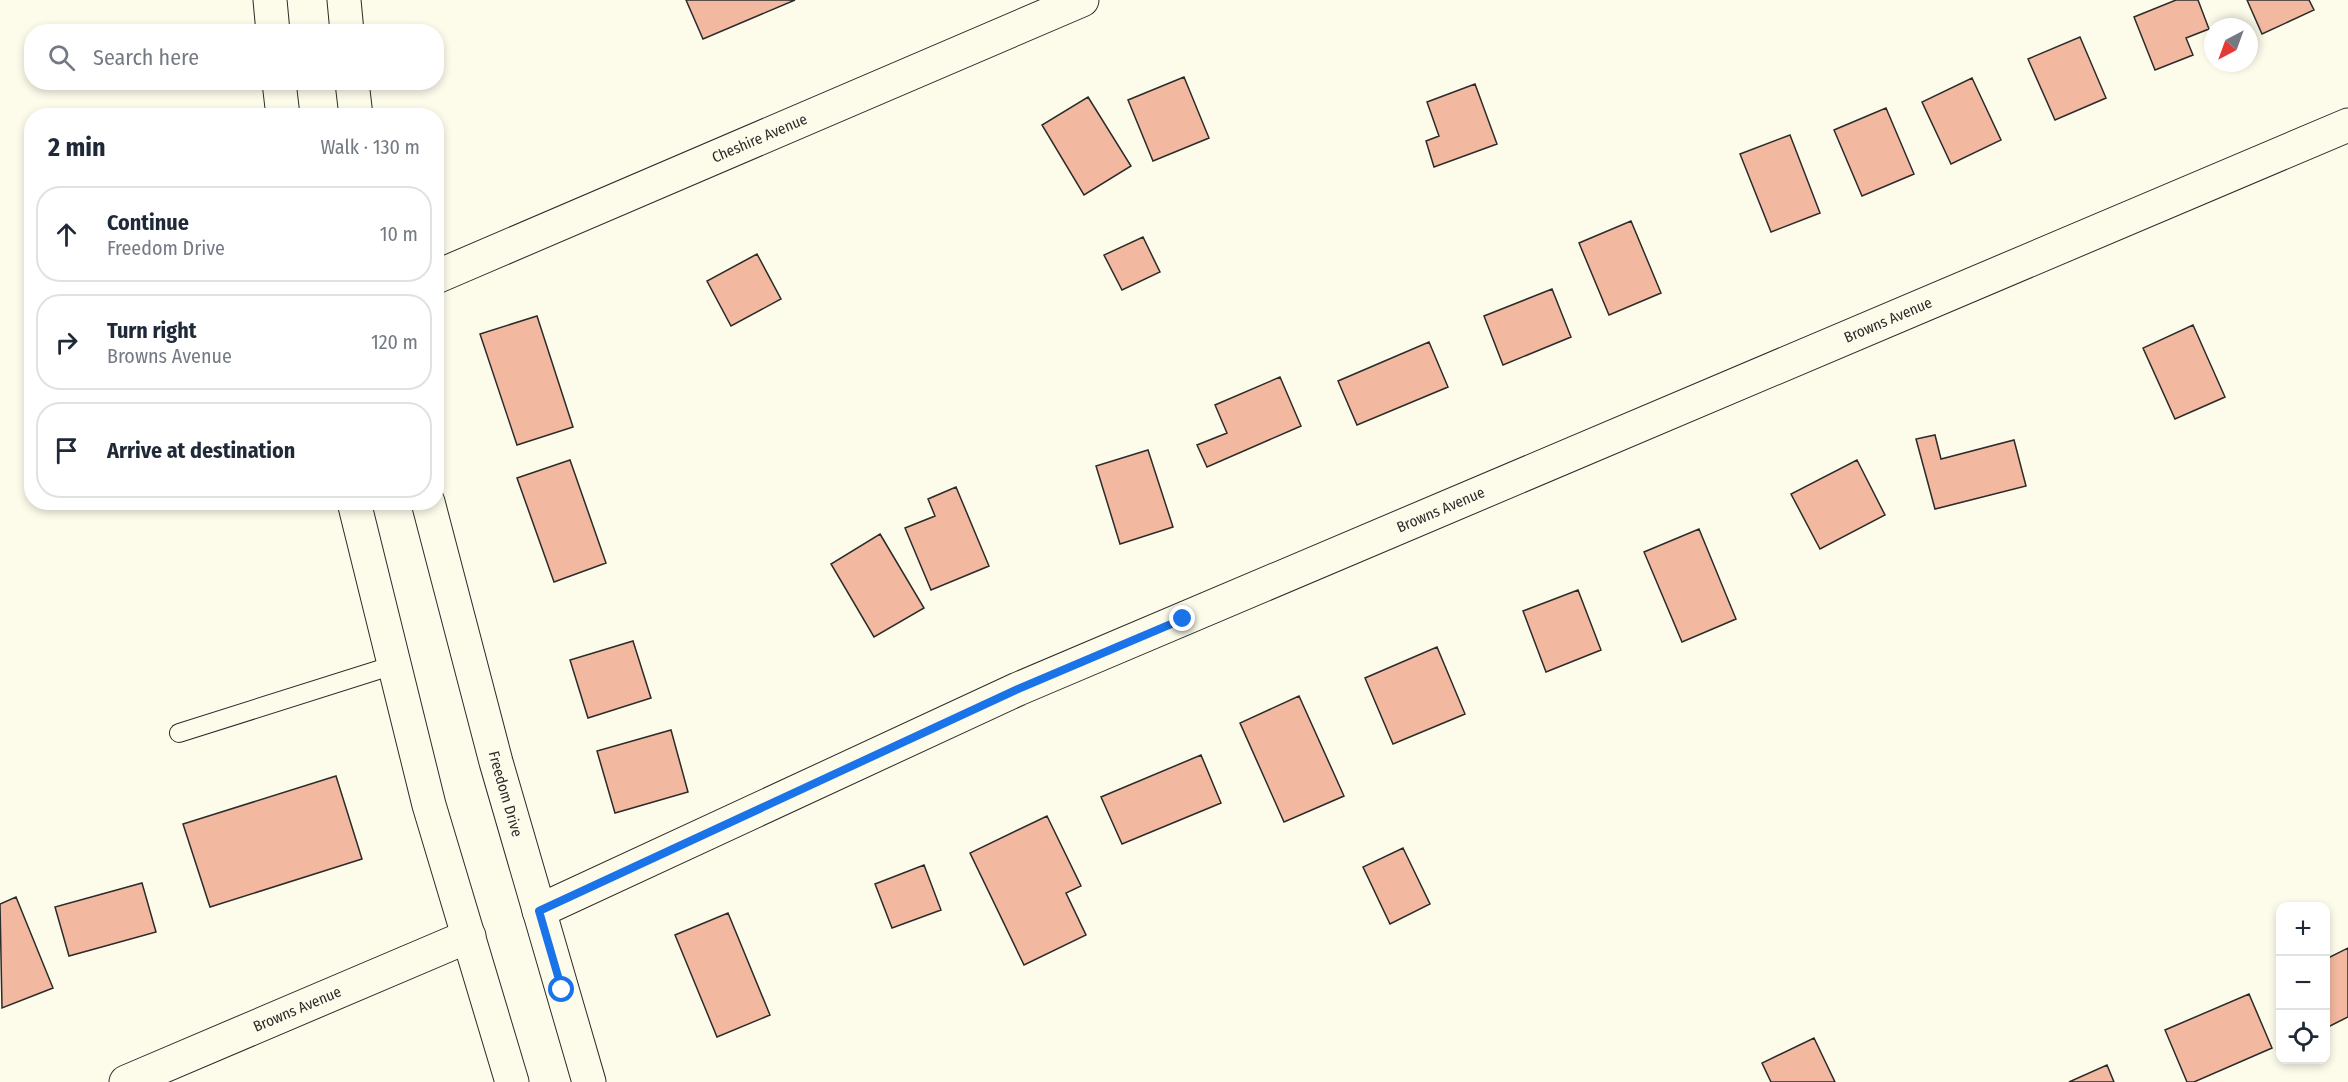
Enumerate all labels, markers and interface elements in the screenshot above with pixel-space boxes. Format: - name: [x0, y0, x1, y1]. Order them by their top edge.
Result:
- north arrow: [2204, 18, 2258, 72]
- search box: [24, 24, 444, 90]
- icon: search: [45, 41, 78, 74]
- text: Search here: [93, 44, 199, 71]
- street label: Cheshire Avenue: [709, 110, 810, 167]
- text: 2 min: [48, 132, 106, 163]
- text: Walk · 130 m: [320, 135, 420, 159]
- text: Continue: [107, 209, 189, 236]
- icon: ahead: [50, 218, 83, 251]
- text: 10 m: [380, 222, 418, 246]
- text: Freedom Drive: [107, 236, 225, 260]
- street label: Browns Avenue: [1841, 293, 1935, 347]
- text: Turn right: [107, 317, 196, 344]
- icon: right: [50, 326, 83, 359]
- text: 120 m: [371, 330, 418, 354]
- text: Browns Avenue: [107, 344, 232, 368]
- icon: arrive: [50, 434, 83, 467]
- text: Arrive at destination: [107, 437, 295, 464]
- street label: Browns Avenue: [1394, 483, 1487, 536]
- route end: [1169, 605, 1195, 631]
- street label: Freedom Drive: [485, 749, 526, 839]
- map controls: [2276, 902, 2330, 1064]
- button: +: [2276, 902, 2330, 956]
- button: −: [2276, 956, 2330, 1010]
- route start: [548, 976, 574, 1002]
- street label: Browns Avenue: [250, 983, 344, 1036]
- button: locate: [2276, 1010, 2330, 1064]

